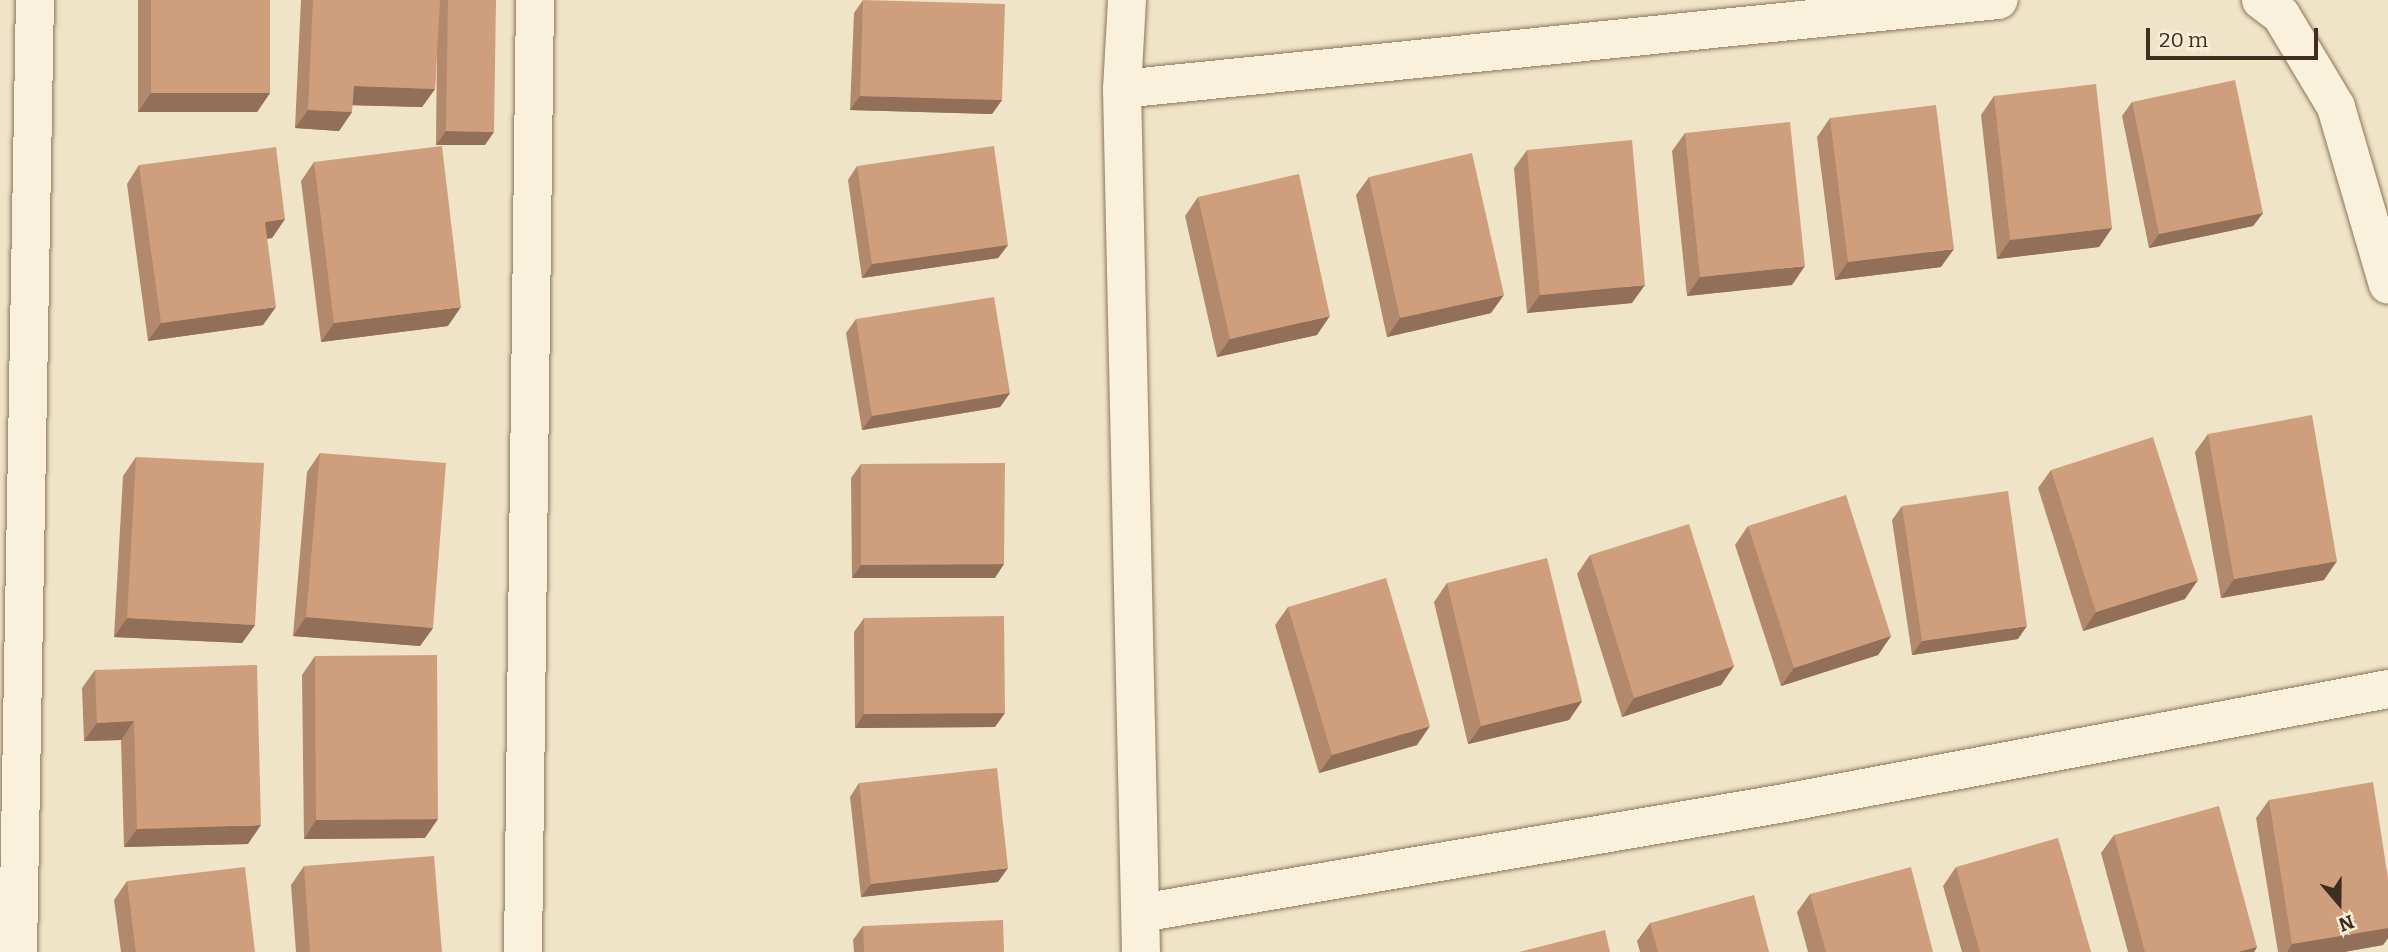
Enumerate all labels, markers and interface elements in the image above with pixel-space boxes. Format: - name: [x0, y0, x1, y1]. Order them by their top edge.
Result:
- scale bar: [2150, 14, 2322, 58]
- text: 20 m: [2159, 27, 2208, 53]
- north arrow: [2304, 868, 2374, 938]
- text: N: [2336, 910, 2357, 937]

